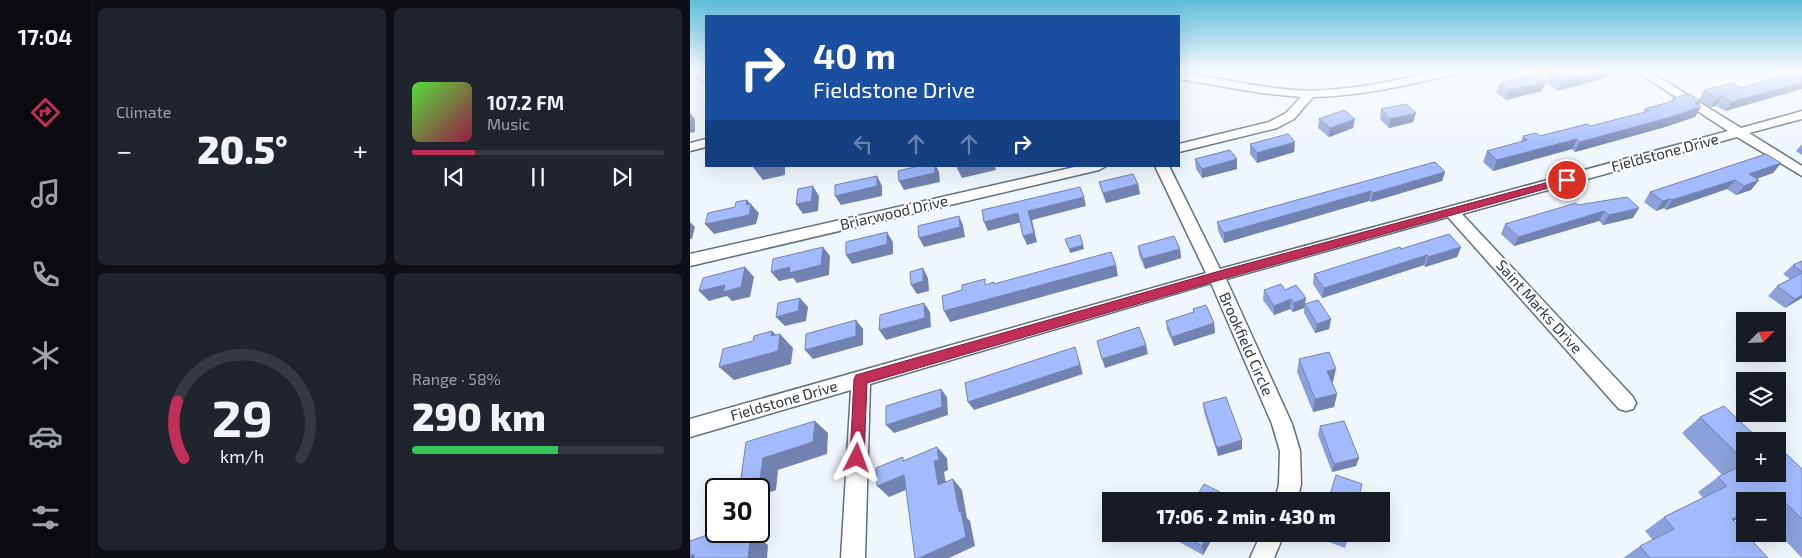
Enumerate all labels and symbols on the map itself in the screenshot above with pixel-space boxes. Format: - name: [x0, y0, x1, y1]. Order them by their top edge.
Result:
- street label: Fieldstone Drive: [1609, 129, 1720, 175]
- pin: [1546, 159, 1588, 201]
- street label: Briarwood Drive: [838, 191, 949, 233]
- street label: Saint Marks Drive: [1493, 256, 1587, 357]
- street label: Brookfield Circle: [1216, 289, 1278, 398]
- north arrow: [1736, 312, 1786, 362]
- street label: Fieldstone Drive: [728, 376, 839, 424]
- position arrow: [830, 431, 882, 483]
- speed limit sign: 30: [705, 478, 770, 543]

